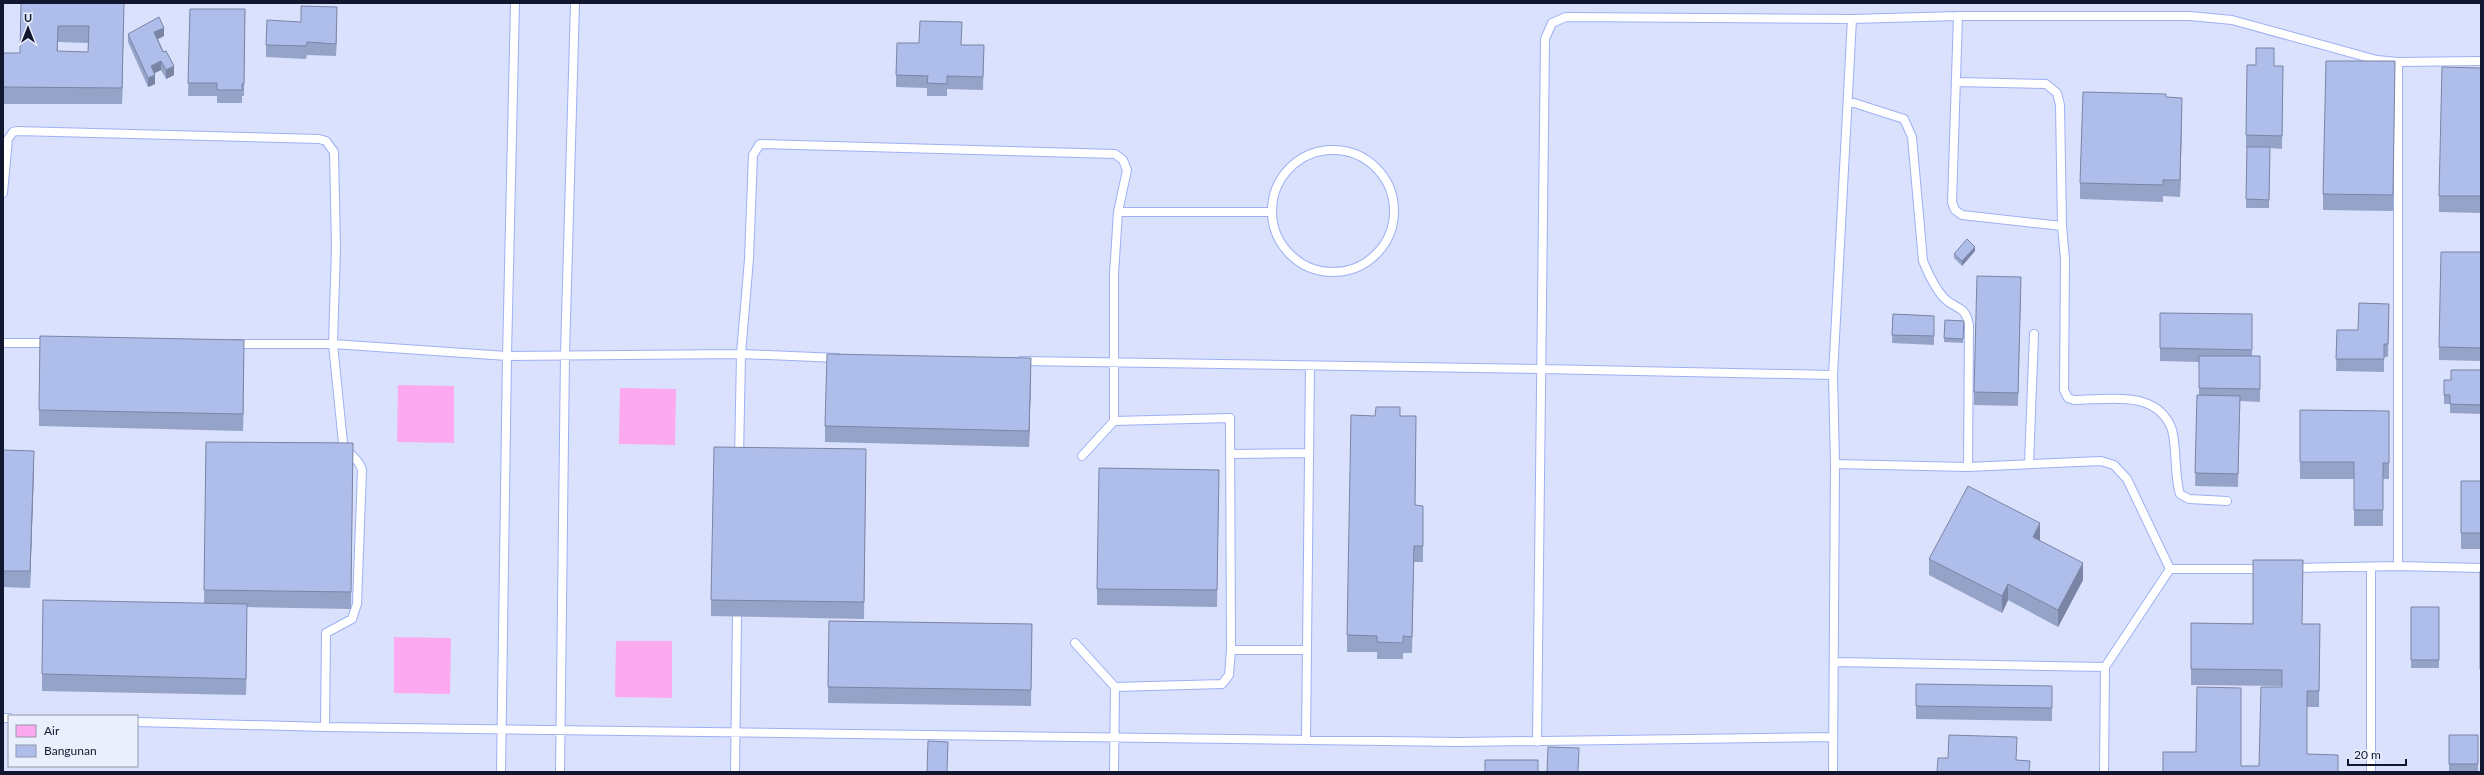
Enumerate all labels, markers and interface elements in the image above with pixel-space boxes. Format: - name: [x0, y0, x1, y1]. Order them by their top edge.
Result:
- north arrow: [8, 8, 48, 48]
- text: U: [24, 11, 32, 24]
- legend: [8, 715, 138, 767]
- text: Air: [44, 723, 60, 738]
- scale bar: [2348, 741, 2406, 767]
- text: Bangunan: [44, 743, 97, 758]
- text: 20 m: [2354, 747, 2381, 762]

